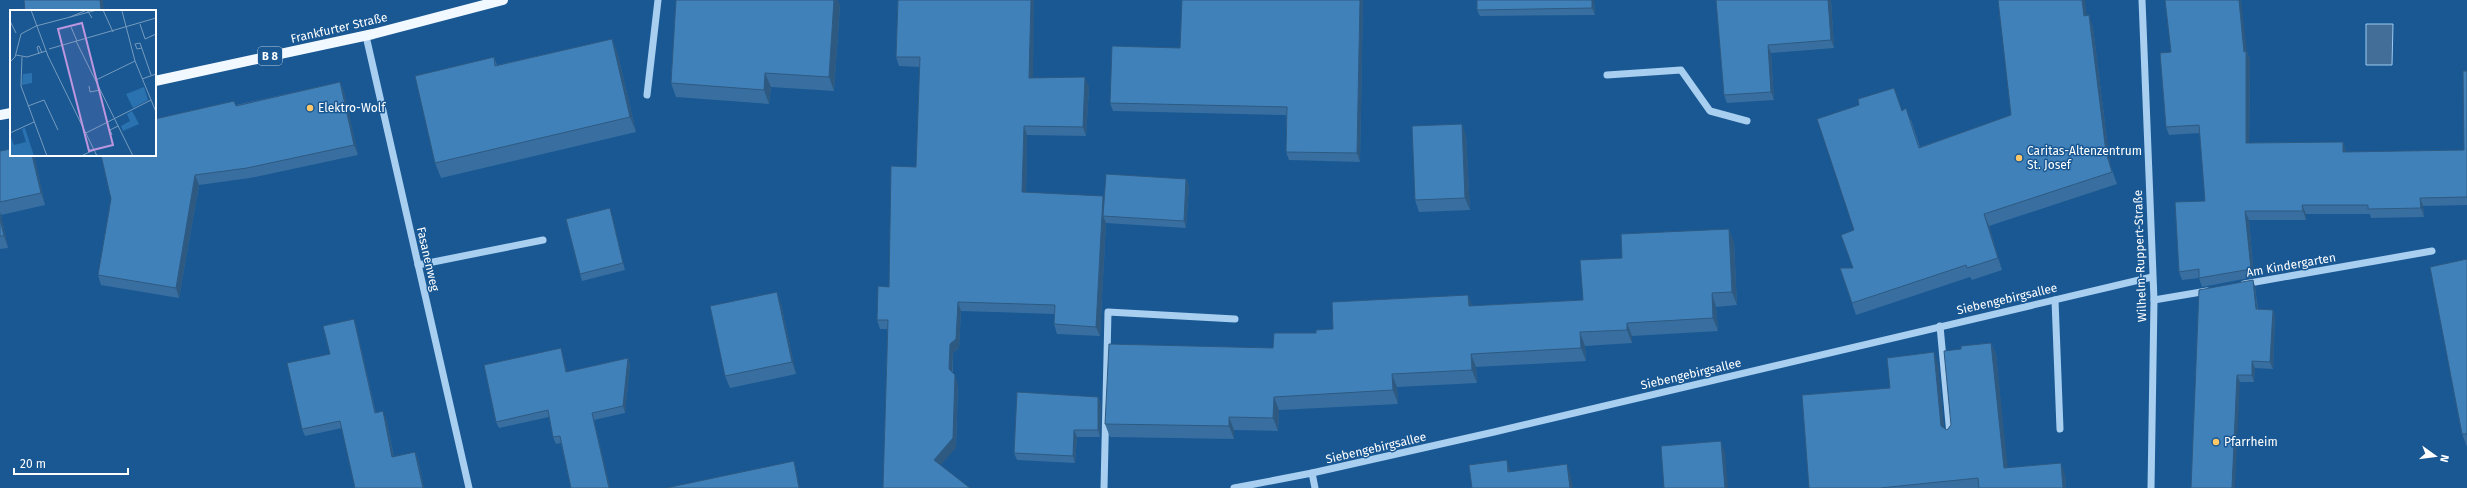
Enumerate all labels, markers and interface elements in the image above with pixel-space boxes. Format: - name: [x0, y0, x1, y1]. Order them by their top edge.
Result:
- inset map: [10, 10, 156, 156]
- street label: Frankfurter Straße: [289, 10, 389, 46]
- road number: B 8: [258, 47, 282, 65]
- place label: Elektro-Wolf: [318, 101, 386, 115]
- marker: Elektro-Wolf: [305, 103, 315, 113]
- place label: Caritas-Altenzentrum St. Josef: [2027, 144, 2142, 172]
- marker: Caritas-Altenzentrum St. Josef: [2014, 153, 2024, 163]
- street label: Wilhelm-Ruppert-Straße: [2131, 190, 2149, 322]
- street label: Fasanenweg: [414, 225, 442, 293]
- street label: Am Kindergarten: [2245, 250, 2337, 280]
- street label: Siebengebirgsallee: [1955, 281, 2059, 317]
- street label: Siebengebirgsallee: [1639, 356, 1743, 392]
- street label: Siebengebirgsallee: [1324, 430, 1428, 466]
- place label: Pfarrheim: [2224, 435, 2278, 449]
- north arrow: [2415, 436, 2455, 476]
- marker: Pfarrheim: [2211, 437, 2221, 447]
- scale bar: [14, 450, 128, 476]
- text: N: [2437, 453, 2451, 463]
- text: 20 m: [20, 457, 46, 471]

